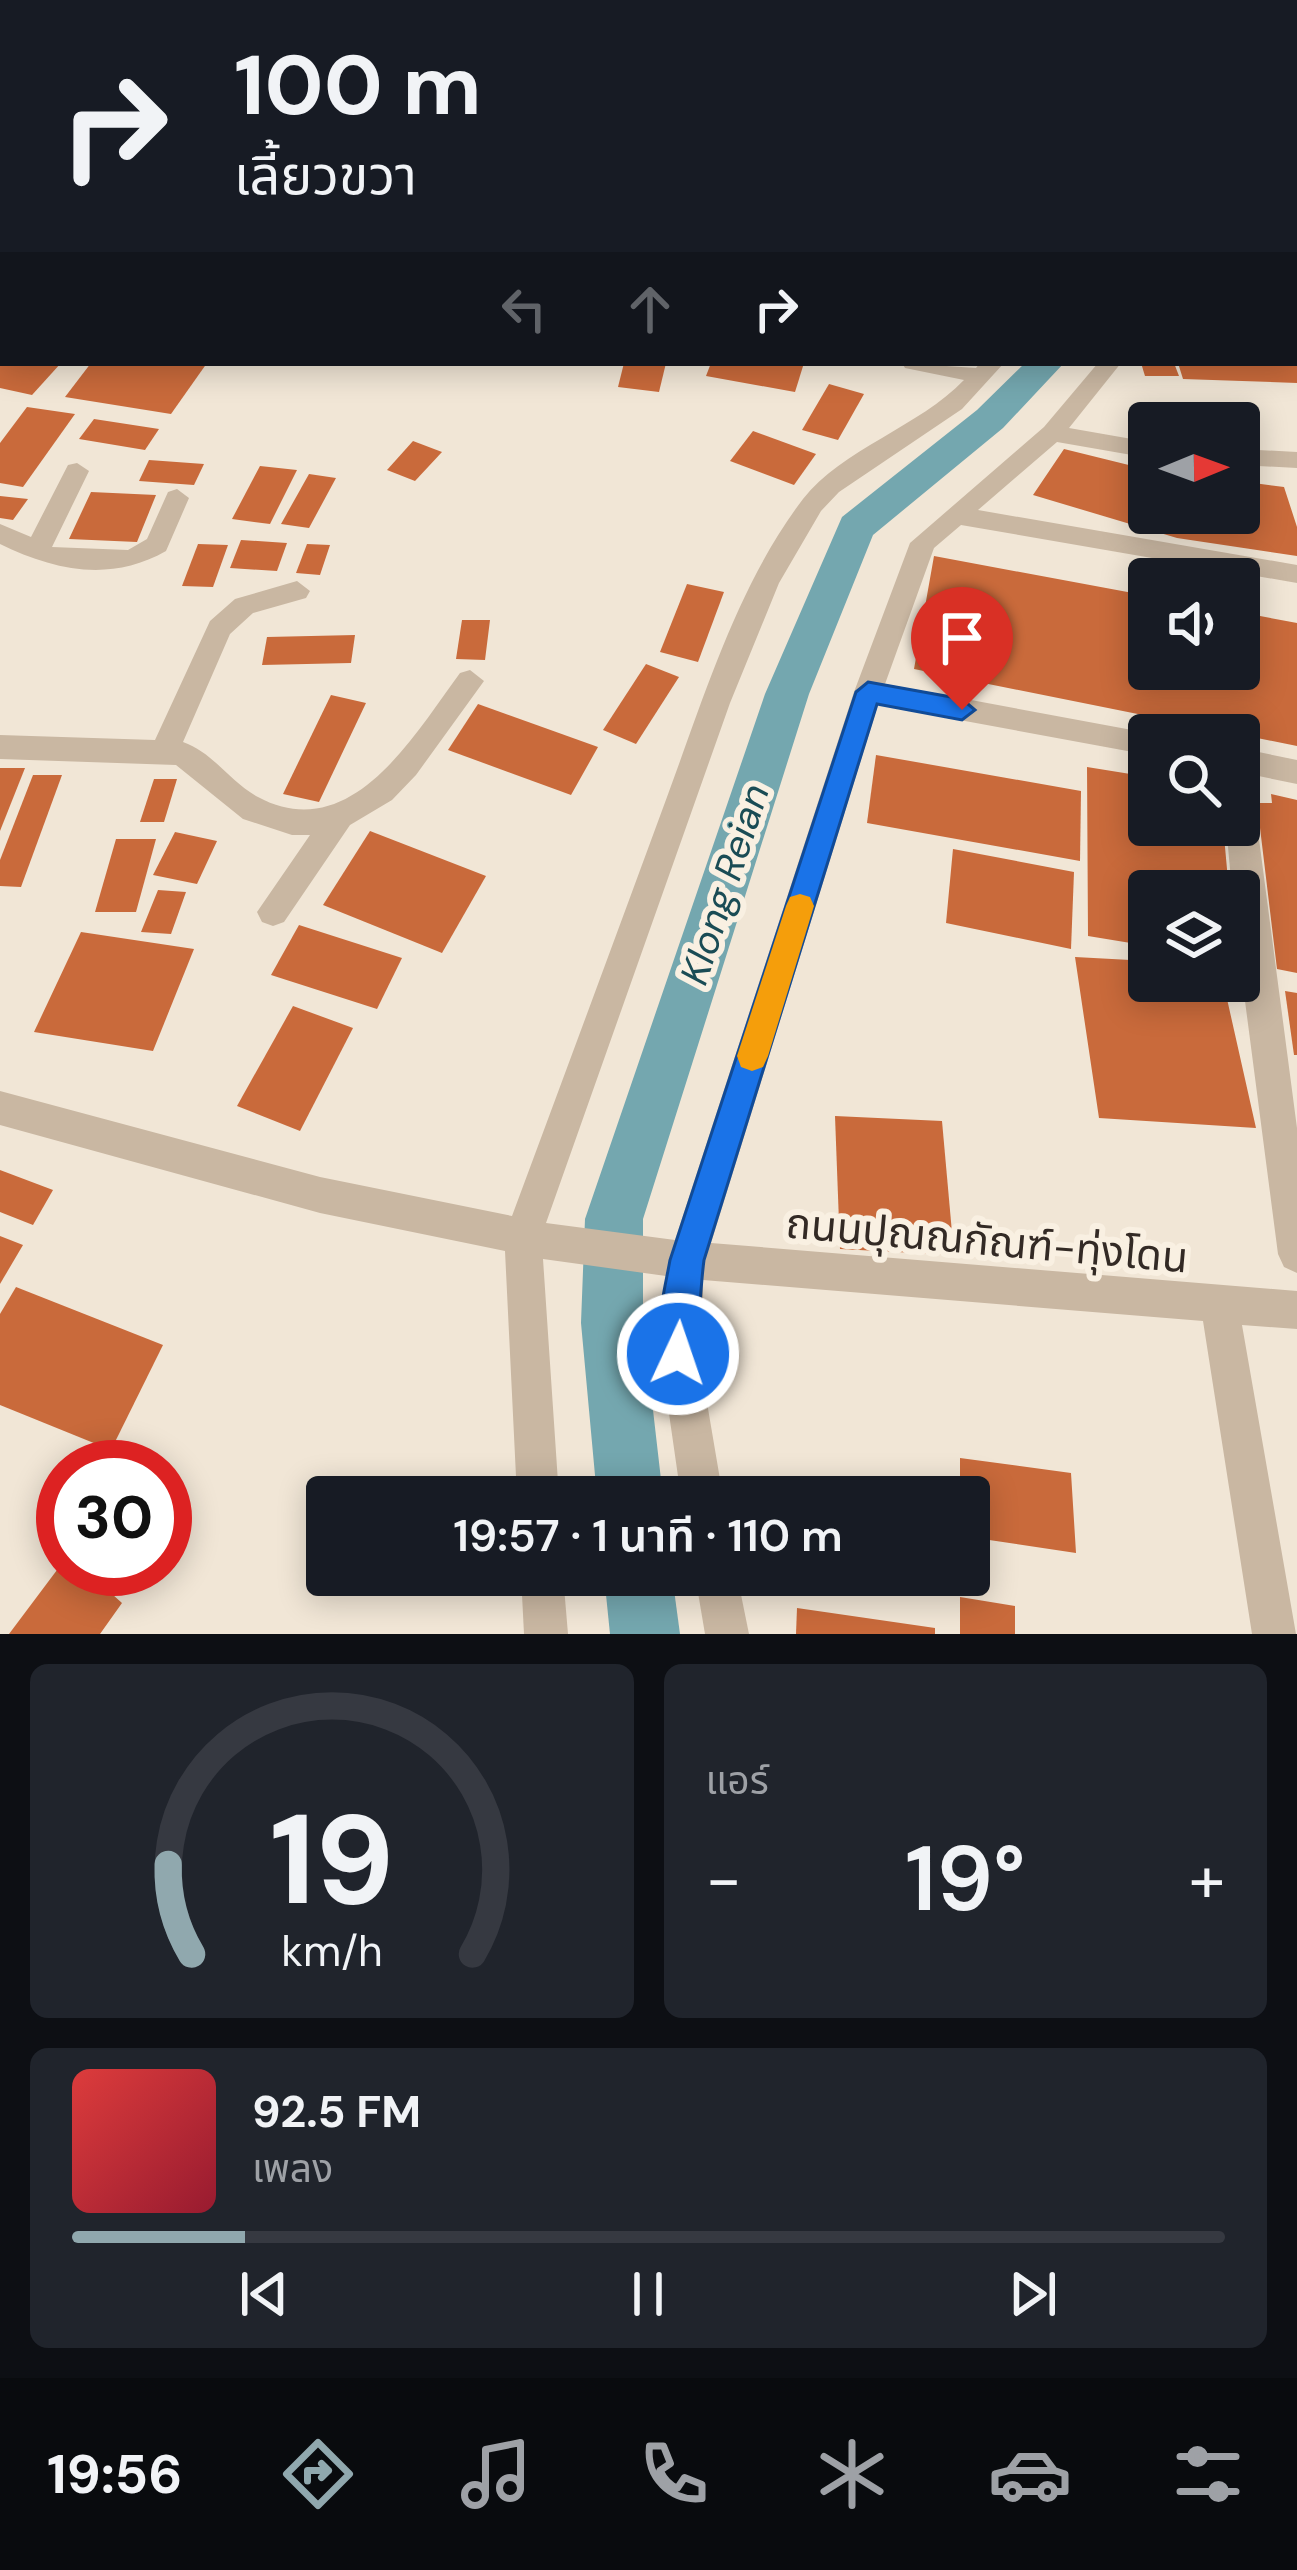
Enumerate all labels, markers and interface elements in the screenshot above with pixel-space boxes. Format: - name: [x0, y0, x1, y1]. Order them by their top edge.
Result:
- text: 100 m: [234, 31, 482, 140]
- icon: right: [36, 48, 192, 204]
- text: เลี้ยวขวา: [234, 140, 417, 211]
- icon: left: [491, 276, 557, 342]
- icon: ahead: [617, 276, 683, 342]
- icon: right: [743, 276, 809, 342]
- north arrow: [1128, 402, 1260, 534]
- map controls: [1128, 402, 1260, 1002]
- button: sound: [1128, 558, 1260, 690]
- pin: [911, 587, 1013, 710]
- icon: arrive: [929, 605, 995, 671]
- button: search: [1128, 714, 1260, 846]
- water label: Klong Reian: [668, 777, 781, 991]
- button: layers: [1128, 870, 1260, 1002]
- street label: ถนนปุณณกัณฑ์-ทุ่งโดน: [784, 1196, 1190, 1285]
- position arrow: [615, 1291, 741, 1417]
- speed limit sign: 30: [36, 1440, 192, 1596]
- text: 19:57 · 1 นาที · 110 m: [453, 1506, 843, 1565]
- text: แอร์: [706, 1755, 769, 1806]
- text: 19: [269, 1779, 394, 1942]
- text: 19°: [905, 1821, 1025, 1938]
- text: −: [706, 1837, 742, 1922]
- text: +: [1189, 1837, 1225, 1922]
- text: km/h: [281, 1923, 382, 1979]
- text: 92.5 FM: [252, 2082, 421, 2141]
- text: เพลง: [252, 2143, 333, 2194]
- icon: previous: [231, 2261, 297, 2327]
- icon: pause: [615, 2261, 681, 2327]
- icon: next: [1000, 2261, 1066, 2327]
- icon: directions: [276, 2432, 360, 2516]
- icon: music: [454, 2432, 538, 2516]
- icon: phone: [632, 2432, 716, 2516]
- icon: climate: [810, 2432, 894, 2516]
- icon: car: [988, 2432, 1072, 2516]
- icon: filters: [1166, 2432, 1250, 2516]
- text: 19:56: [47, 2439, 182, 2510]

